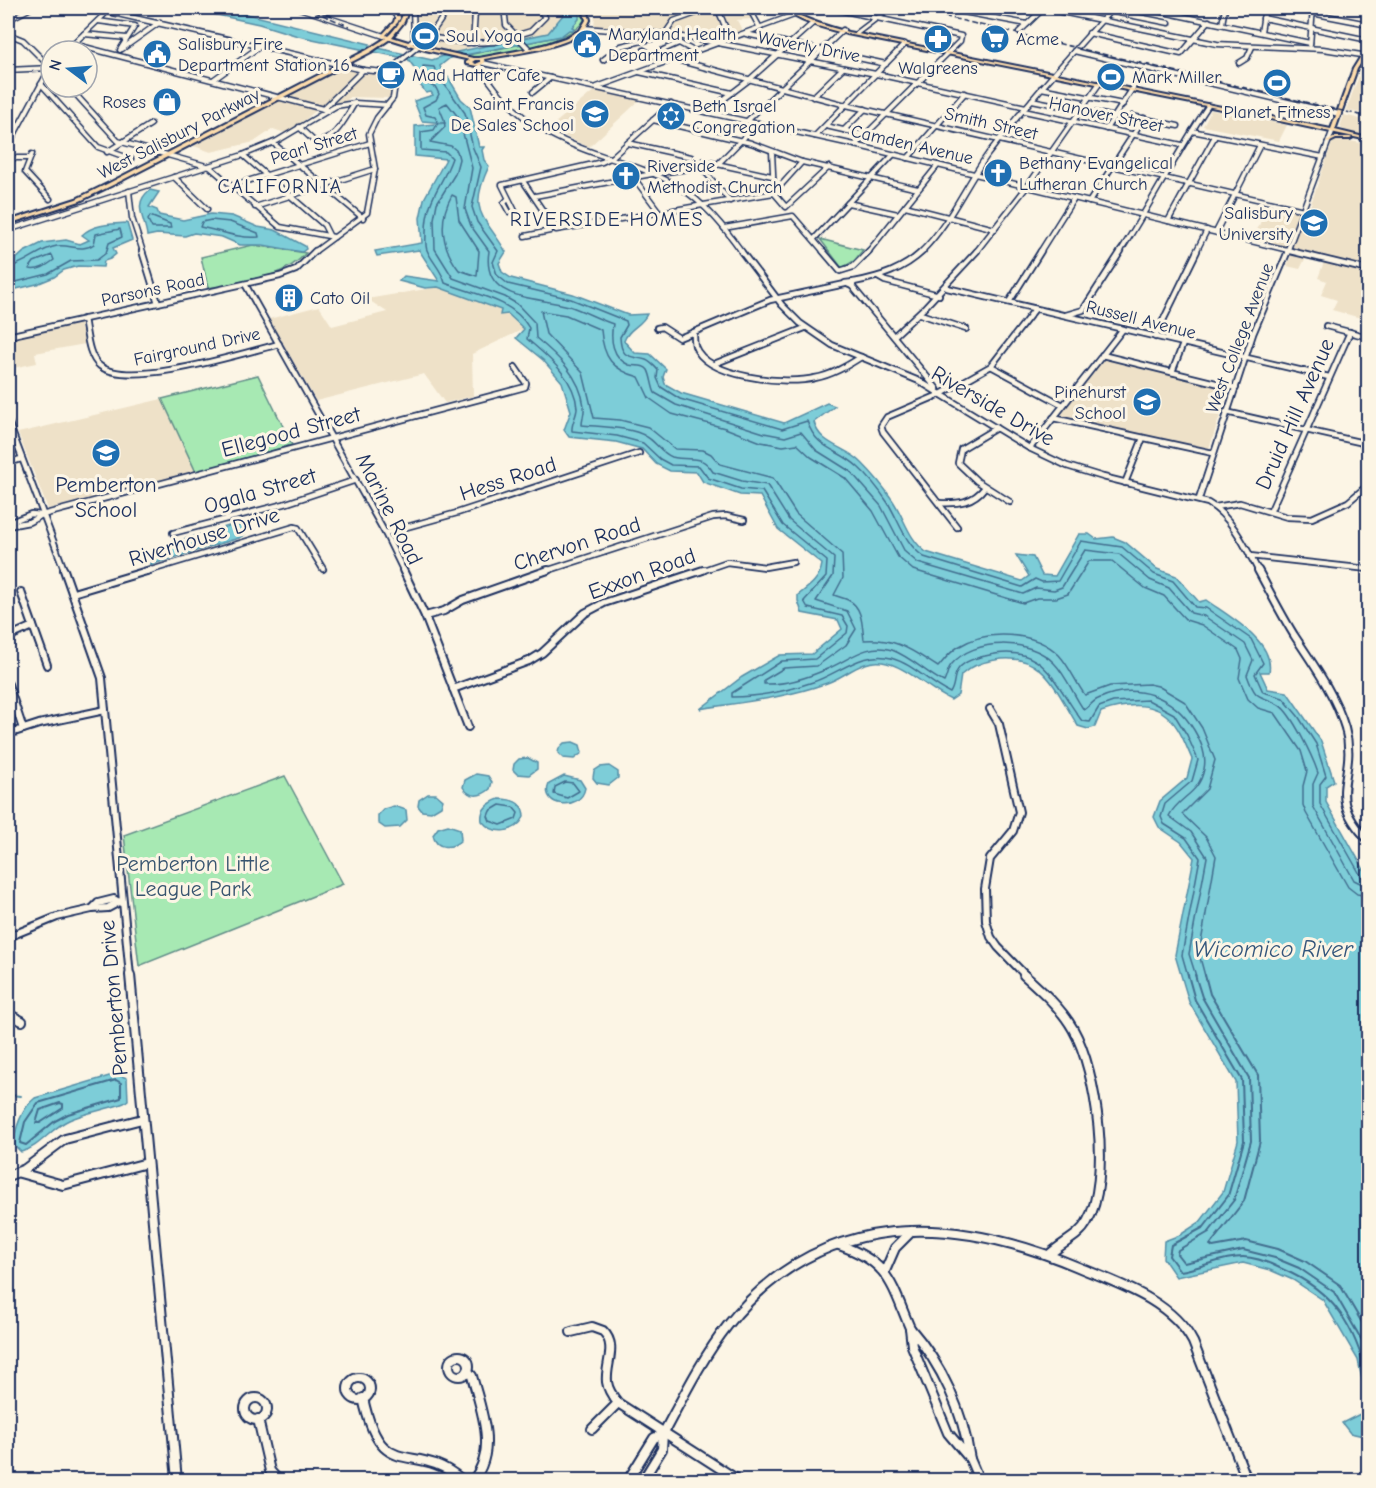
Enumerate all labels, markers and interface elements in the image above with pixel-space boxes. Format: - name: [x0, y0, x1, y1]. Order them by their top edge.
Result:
- sports icon: Soul Yoga: [409, 20, 441, 52]
- pharmacy icon: Walgreens: [922, 23, 954, 55]
- supermarket icon: Acme: [979, 23, 1011, 55]
- place label: Maryland Health Department: [608, 24, 736, 66]
- place label: Soul Yoga: [446, 26, 523, 47]
- street label: Waverly Drive: [756, 27, 862, 67]
- public building icon: Maryland Health Department: [571, 28, 603, 60]
- place label: Acme: [1016, 29, 1059, 50]
- place label: Salisbury Fire Department Station 16: [178, 34, 350, 76]
- public building icon: Salisbury Fire Department Station 16: [141, 38, 173, 70]
- north arrow: [39, 39, 99, 99]
- text: N: [45, 58, 66, 73]
- place label: Walgreens: [898, 58, 978, 79]
- cafe icon: Mad Hatter Cafe: [375, 59, 407, 91]
- sports icon: Mark Miller: [1095, 61, 1127, 93]
- place label: Mad Hatter Cafe: [412, 65, 540, 86]
- place label: Mark Miller: [1132, 67, 1222, 88]
- sports icon: Planet Fitness: [1261, 67, 1293, 99]
- street label: West Salisbury Parkway: [94, 84, 264, 184]
- shop icon: Roses: [151, 86, 183, 118]
- place label: Roses: [102, 92, 146, 113]
- street label: Hanover Street: [1047, 93, 1166, 138]
- place label: Saint Francis De Sales School: [451, 94, 574, 136]
- place label: Beth Israel Congregation: [692, 96, 795, 138]
- school or university icon: Saint Francis De Sales School: [579, 98, 611, 130]
- synagogue icon: Beth Israel Congregation: [655, 100, 687, 132]
- place label: Planet Fitness: [1223, 102, 1331, 123]
- street label: Smith Street: [942, 103, 1040, 145]
- street label: Camden Avenue: [849, 121, 975, 169]
- street label: Pearl Street: [268, 123, 361, 169]
- place label: Bethany Evangelical Lutheran Church: [1019, 153, 1173, 195]
- place label: Riverside Methodist Church: [647, 156, 783, 198]
- church icon: Bethany Evangelical Lutheran Church: [982, 157, 1014, 189]
- church icon: Riverside Methodist Church: [610, 160, 642, 192]
- district label: CALIFORNIA: [217, 175, 343, 198]
- place label: Salisbury University: [1218, 203, 1294, 245]
- school or university icon: Salisbury University: [1298, 207, 1330, 239]
- district label: RIVERSIDE HOMES: [510, 208, 704, 231]
- street label: West College Avenue: [1202, 260, 1278, 416]
- street label: Parsons Road: [99, 269, 207, 311]
- building icon: Cato Oil: [273, 282, 305, 314]
- place label: Cato Oil: [310, 288, 370, 309]
- street label: Russell Avenue: [1084, 296, 1198, 344]
- street label: Fairground Drive: [132, 323, 262, 371]
- street label: Druid Hill Avenue: [1250, 334, 1340, 494]
- street label: Riverside Drive: [927, 360, 1059, 452]
- place label: Pinehurst School: [1054, 382, 1127, 424]
- school or university icon: Pinehurst School: [1131, 386, 1163, 418]
- street label: Ellegood Street: [219, 401, 364, 463]
- school or university icon: Pemberton School: [90, 437, 122, 469]
- street label: Marine Road: [350, 449, 428, 569]
- street label: Hess Road: [456, 451, 560, 507]
- street label: Ogala Street: [201, 462, 320, 519]
- place label: Pemberton School: [55, 472, 157, 523]
- street label: Riverhouse Drive: [126, 502, 282, 572]
- street label: Chervon Road: [510, 511, 644, 577]
- street label: Exxon Road: [585, 543, 699, 605]
- park label: Pemberton Little League Park: [116, 851, 270, 902]
- street label: Pemberton Drive: [94, 919, 134, 1077]
- water label: Wicomico River: [1193, 935, 1354, 963]

